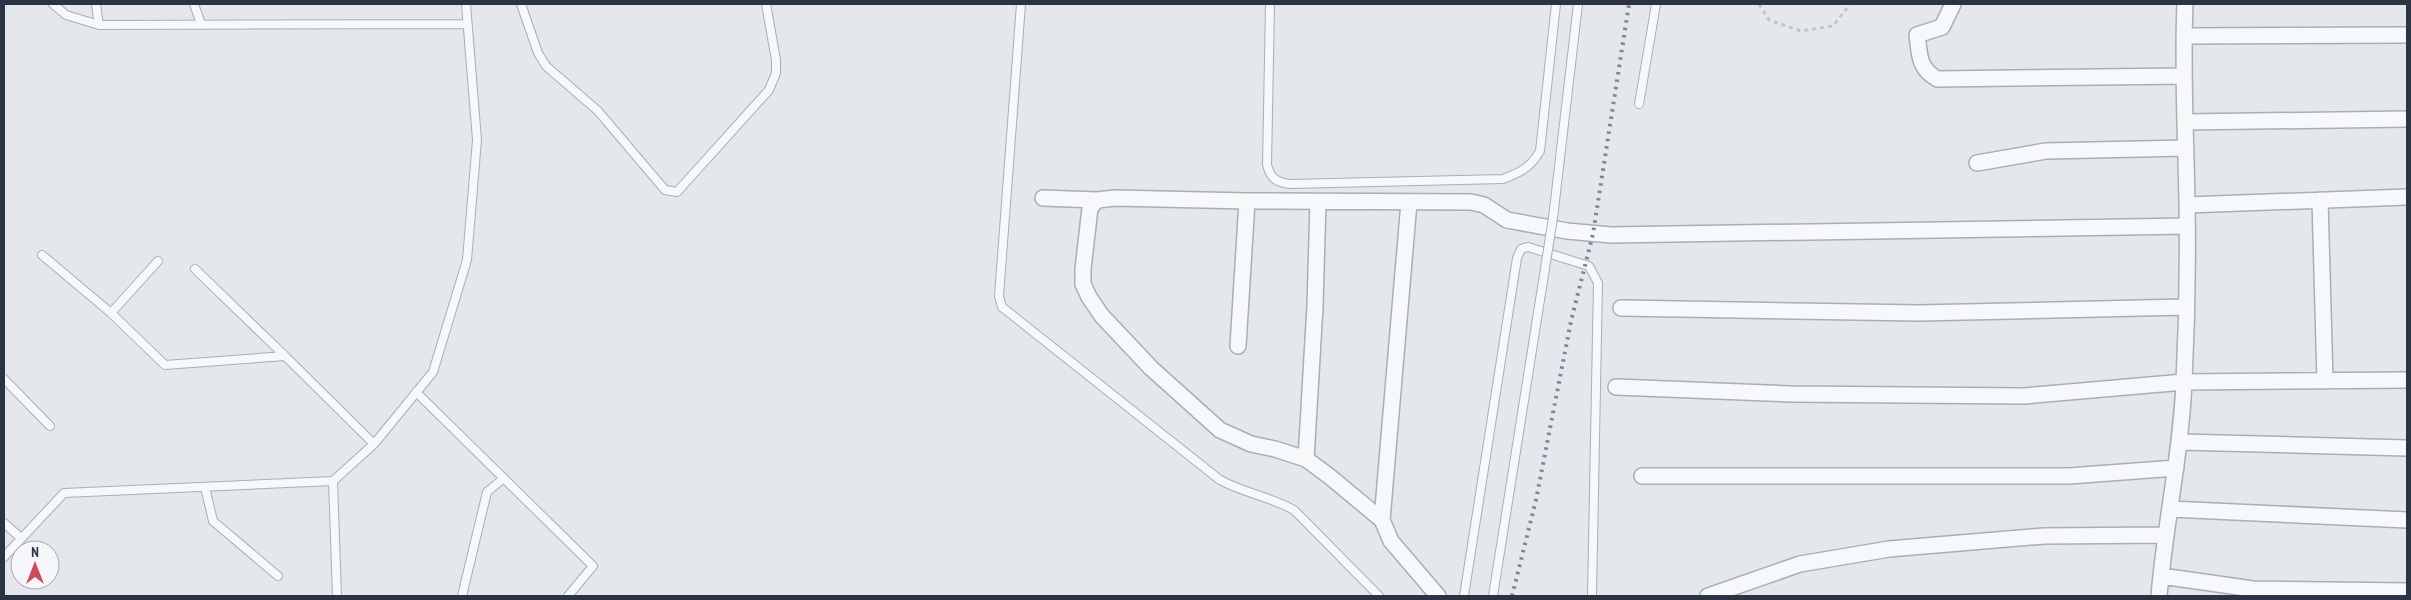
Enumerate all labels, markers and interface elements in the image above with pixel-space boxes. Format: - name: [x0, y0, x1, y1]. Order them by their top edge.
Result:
- north arrow: [10, 540, 60, 590]
- text: N: [31, 543, 39, 561]

